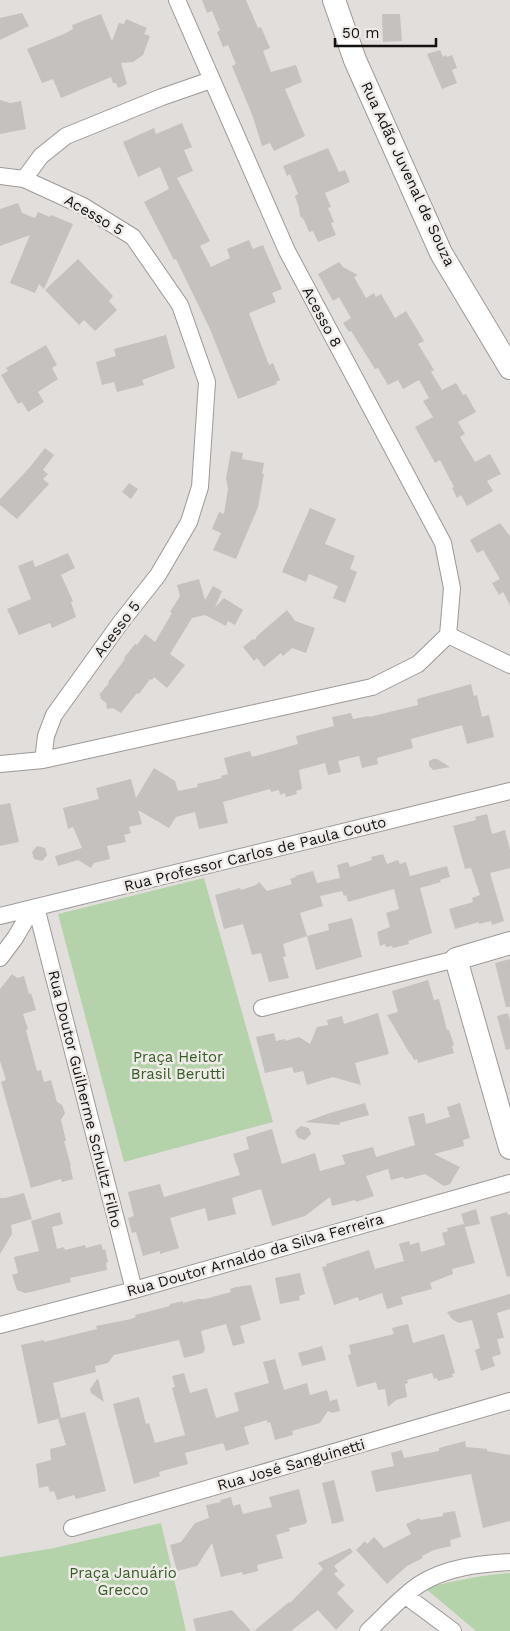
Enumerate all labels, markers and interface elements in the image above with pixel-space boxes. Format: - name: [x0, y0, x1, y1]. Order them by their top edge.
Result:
- scale bar: [335, 15, 436, 47]
- text: 50 m: [342, 24, 379, 42]
- street label: Rua Adão Juvenal de Souza: [357, 79, 459, 270]
- street label: Acesso 5: [61, 191, 127, 239]
- street label: Acesso 8: [299, 284, 345, 350]
- street label: Acesso 5: [90, 597, 144, 661]
- street label: Rua Professor Carlos de Paula Couto: [122, 813, 388, 895]
- street label: Rua Doutor Guilherme Schultz Filho: [44, 968, 126, 1230]
- park label: Praça Heitor Brasil Berutti: [131, 1048, 225, 1083]
- street label: Rua Doutor Arnaldo da Silva Ferreira: [125, 1210, 386, 1300]
- street label: Rua José Sanguinetti: [215, 1435, 367, 1495]
- park label: Praça Januário Grecco: [69, 1564, 177, 1599]

